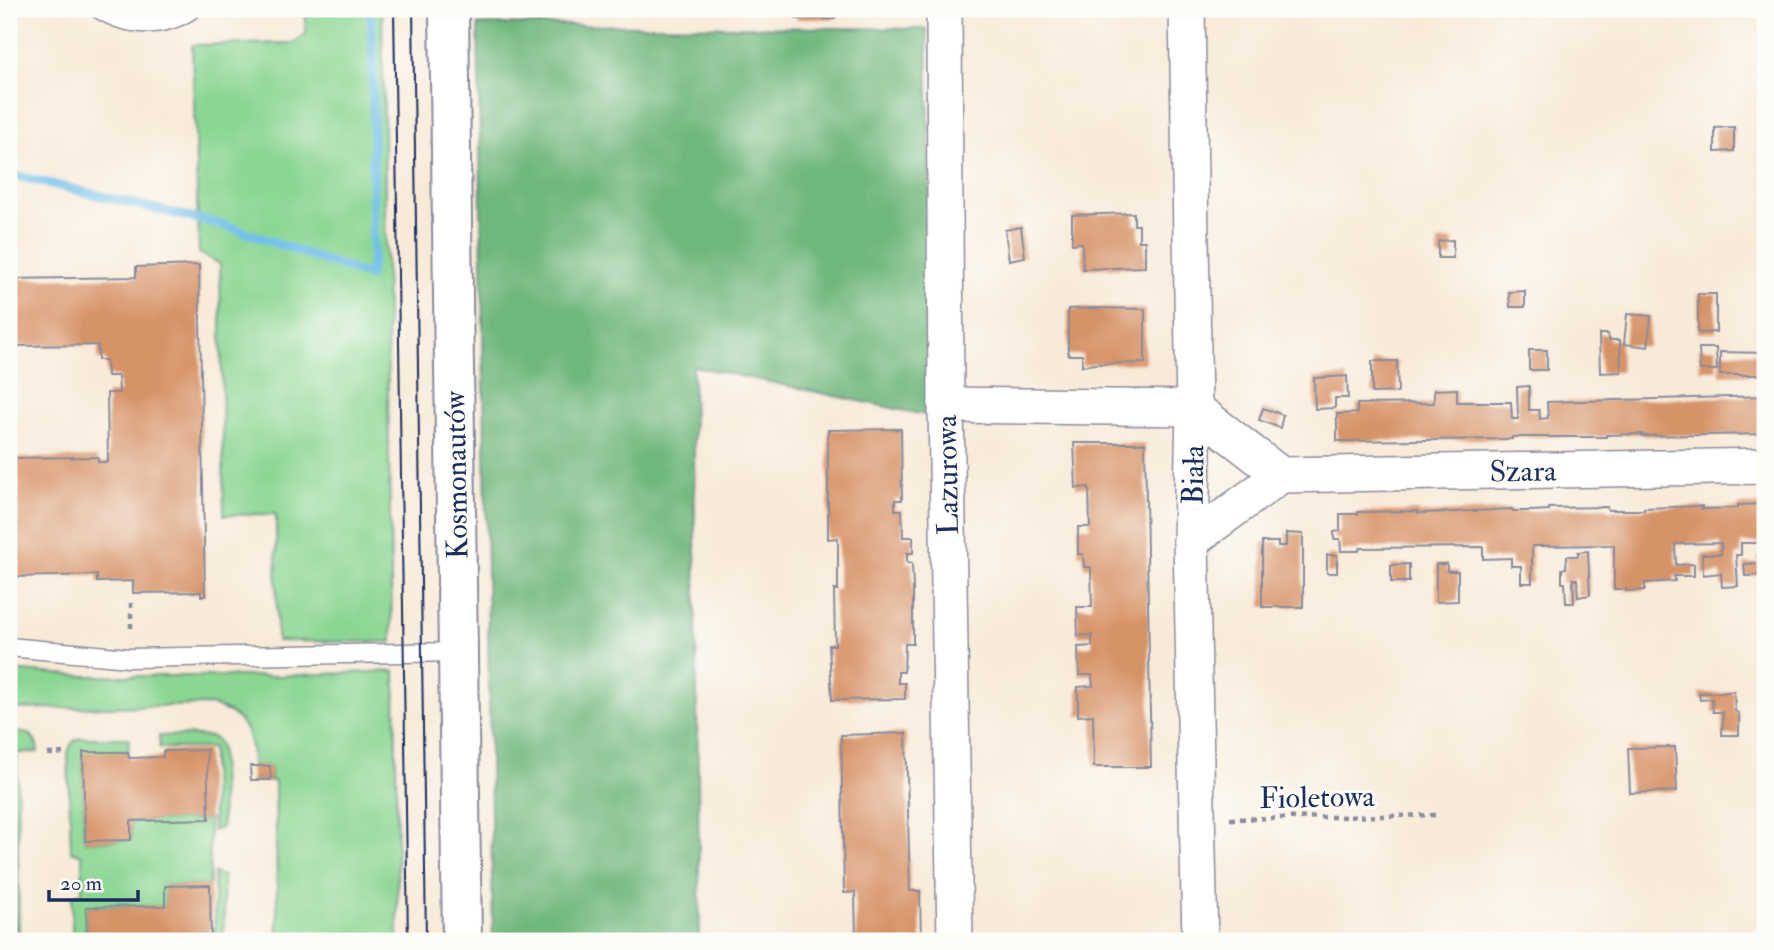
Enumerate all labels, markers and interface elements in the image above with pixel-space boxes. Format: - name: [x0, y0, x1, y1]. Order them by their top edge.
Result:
- street label: Kosmonautów: [437, 390, 476, 560]
- street label: Lazurowa: [928, 414, 967, 535]
- street label: Biała: [1174, 444, 1213, 505]
- street label: Szara: [1489, 452, 1558, 491]
- street label: Fioletowa: [1259, 778, 1376, 817]
- scale bar: [49, 859, 138, 903]
- text: 20 m: [60, 870, 102, 897]

